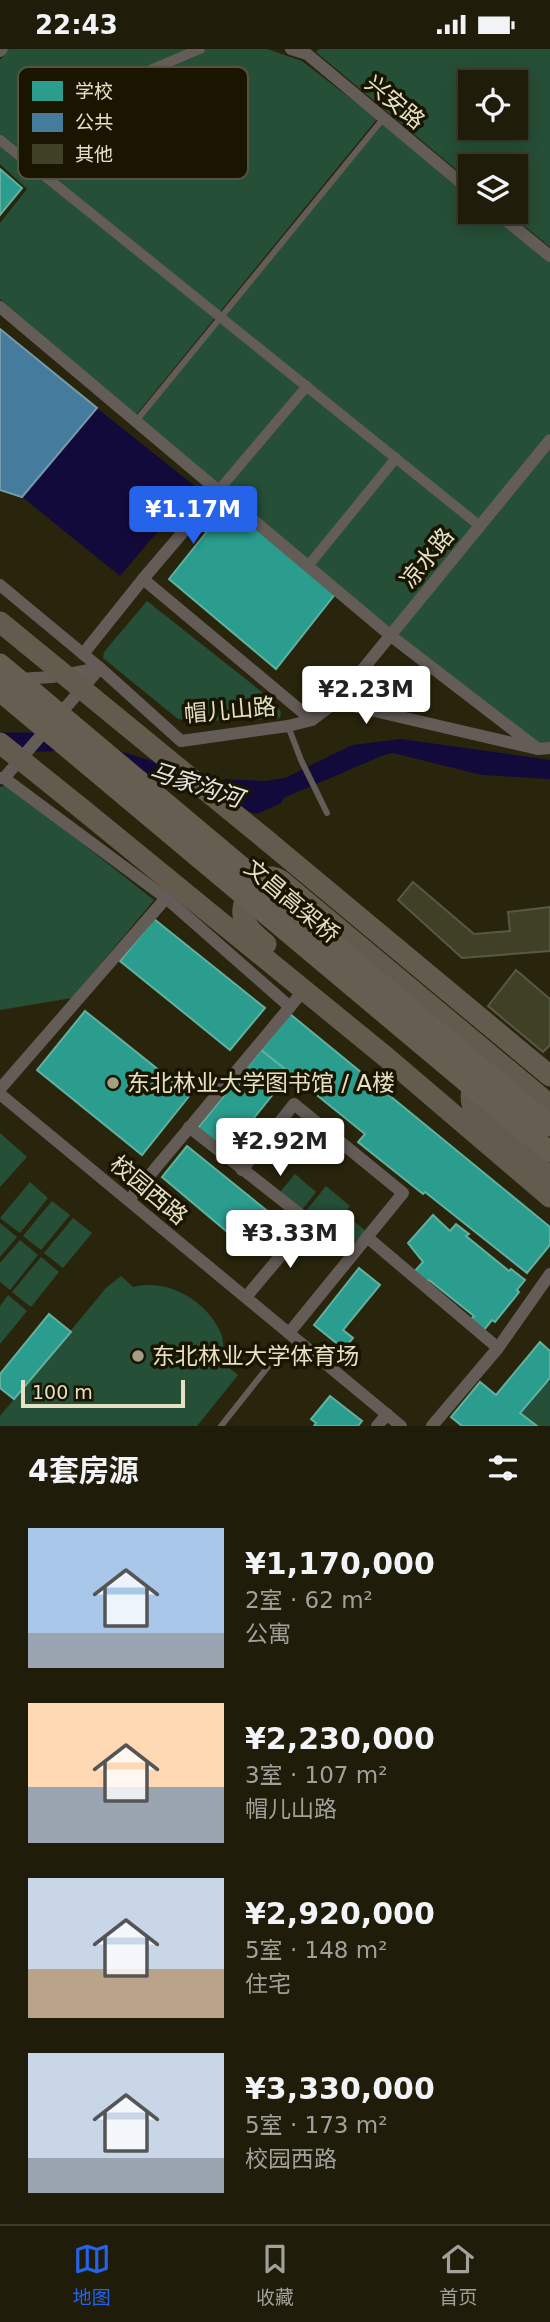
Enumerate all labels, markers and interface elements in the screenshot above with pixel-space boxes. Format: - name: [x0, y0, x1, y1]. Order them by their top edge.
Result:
- text: 22:43: [35, 10, 118, 40]
- legend: [18, 67, 248, 179]
- street label: 兴安路: [360, 70, 430, 134]
- map controls: [458, 70, 528, 224]
- button: locate: [458, 70, 528, 140]
- text: 学校: [75, 80, 113, 102]
- text: 公共: [75, 111, 113, 133]
- text: 其他: [75, 143, 113, 165]
- button: layers: [458, 154, 528, 224]
- pin: ¥1.17M: [136, 487, 250, 546]
- text: ¥1.17M: [145, 496, 241, 522]
- street label: 凉水路: [395, 523, 459, 593]
- pin: ¥2.23M: [309, 667, 423, 726]
- text: ¥2.23M: [318, 676, 414, 702]
- street label: 帽儿山路: [183, 693, 277, 727]
- water label: 马家沟河: [146, 757, 250, 814]
- street label: 文昌高架桥: [240, 854, 344, 948]
- place label: 东北林业大学图书馆 / A楼: [127, 1070, 395, 1096]
- marker: 东北林业大学图书馆 / A楼: [105, 1075, 121, 1091]
- pin: ¥2.92M: [223, 1119, 337, 1178]
- text: ¥2.92M: [232, 1128, 328, 1154]
- street label: 校园西路: [105, 1150, 193, 1230]
- pin: ¥3.33M: [233, 1211, 347, 1270]
- text: ¥3.33M: [242, 1220, 338, 1246]
- place label: 东北林业大学体育场: [152, 1343, 359, 1369]
- marker: 东北林业大学体育场: [130, 1348, 146, 1364]
- scale bar: [21, 1377, 186, 1409]
- text: 100 m: [32, 1381, 93, 1403]
- icon: filters: [484, 1449, 522, 1487]
- text: 4套房源: [28, 1453, 139, 1488]
- text: ¥1,170,000: [245, 1546, 435, 1581]
- icon: home: [84, 1556, 168, 1640]
- text: 2室 · 62 m²: [245, 1587, 373, 1613]
- text: 公寓: [245, 1621, 291, 1647]
- text: ¥2,230,000: [245, 1721, 435, 1756]
- icon: home: [84, 1731, 168, 1815]
- text: 3室 · 107 m²: [245, 1762, 387, 1788]
- text: 帽儿山路: [245, 1796, 337, 1822]
- text: ¥2,920,000: [245, 1896, 435, 1931]
- icon: home: [84, 1906, 168, 1990]
- text: 5室 · 148 m²: [245, 1937, 387, 1963]
- text: 住宅: [245, 1971, 291, 1997]
- text: ¥3,330,000: [245, 2071, 435, 2106]
- icon: home: [84, 2081, 168, 2165]
- text: 5室 · 173 m²: [245, 2112, 387, 2138]
- text: 校园西路: [245, 2146, 337, 2172]
- tab: 地图: [73, 2240, 111, 2309]
- tab: 收藏: [256, 2240, 294, 2309]
- tab: 首页: [439, 2240, 477, 2309]

